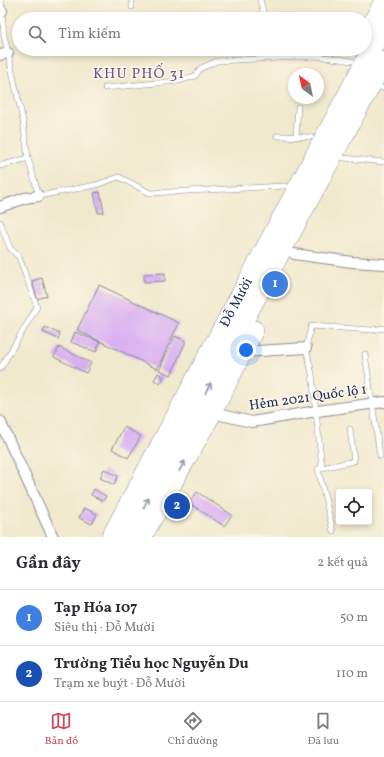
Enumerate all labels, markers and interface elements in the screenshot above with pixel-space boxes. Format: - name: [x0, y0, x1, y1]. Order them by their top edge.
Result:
- search box: [12, 12, 372, 56]
- icon: search: [26, 23, 48, 45]
- text: Tìm kiếm: [58, 24, 121, 45]
- district label: KHU PHỐ 31: [93, 63, 185, 85]
- north arrow: [288, 68, 324, 104]
- pin: 1: [262, 269, 288, 299]
- street label: Đỗ Mười: [215, 274, 257, 330]
- your location: [236, 340, 256, 360]
- street label: Hẻm 2021 Quốc lộ 1: [248, 380, 368, 416]
- one-way arrow: [204, 382, 212, 394]
- one-way arrow: [179, 461, 187, 473]
- map controls: [336, 489, 372, 525]
- button: locate: [336, 489, 372, 525]
- pin: 2: [164, 491, 190, 521]
- one-way arrow: [143, 497, 150, 509]
- text: Gần đây: [16, 552, 81, 575]
- text: 2 kết quả: [317, 554, 368, 572]
- text: Tạp Hóa 107: [54, 598, 137, 619]
- text: 1: [26, 609, 32, 627]
- text: 50 m: [340, 609, 368, 627]
- text: Siêu thị · Đỗ Mười: [54, 619, 155, 637]
- text: Trường Tiểu học Nguyễn Du: [54, 654, 249, 675]
- text: 2: [26, 665, 32, 683]
- text: 110 m: [336, 665, 368, 683]
- text: Trạm xe buýt · Đỗ Mười: [54, 675, 185, 693]
- tab: Bản đồ: [45, 710, 78, 749]
- tab: Chỉ đường: [168, 710, 218, 749]
- tab: Đã lưu: [308, 710, 339, 749]

